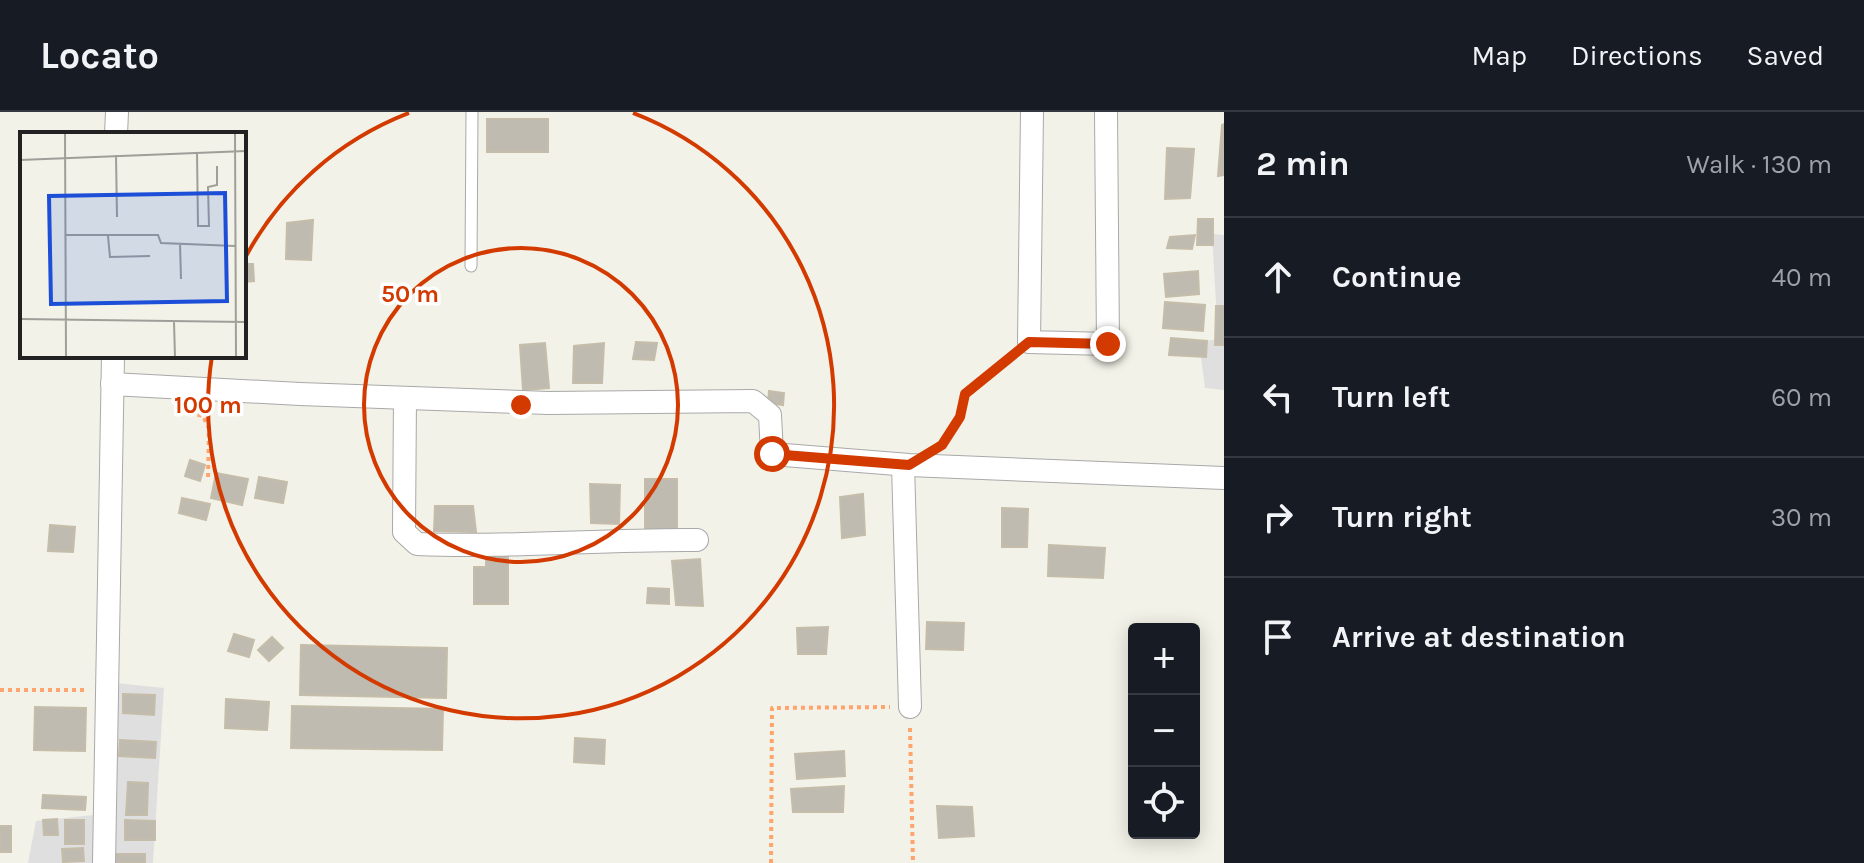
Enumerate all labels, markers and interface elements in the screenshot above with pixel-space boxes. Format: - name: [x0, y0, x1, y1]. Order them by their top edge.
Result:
- text: Locato: [40, 33, 159, 78]
- text: Map: [1472, 39, 1527, 72]
- text: Directions: [1571, 39, 1703, 72]
- text: Saved: [1747, 39, 1824, 72]
- inset map: [20, 132, 246, 358]
- text: 2 min: [1256, 144, 1350, 184]
- text: Walk · 130 m: [1686, 149, 1832, 180]
- icon: ahead: [1256, 255, 1300, 299]
- text: Continue: [1332, 259, 1462, 295]
- text: 40 m: [1772, 262, 1832, 293]
- text: 50 m: [381, 280, 439, 308]
- route end: [1090, 326, 1126, 362]
- icon: left: [1256, 375, 1300, 419]
- text: Turn left: [1332, 379, 1450, 415]
- text: 60 m: [1771, 382, 1832, 413]
- text: 100 m: [174, 391, 242, 419]
- centre of rings: [507, 391, 535, 419]
- route start: [754, 436, 790, 472]
- icon: right: [1256, 495, 1300, 539]
- text: Turn right: [1332, 499, 1472, 535]
- text: 30 m: [1771, 502, 1832, 533]
- icon: arrive: [1256, 615, 1300, 659]
- text: Arrive at destination: [1332, 619, 1626, 655]
- map controls: [1128, 623, 1200, 839]
- button: +: [1128, 623, 1200, 695]
- button: −: [1128, 695, 1200, 767]
- button: locate: [1128, 767, 1200, 839]

